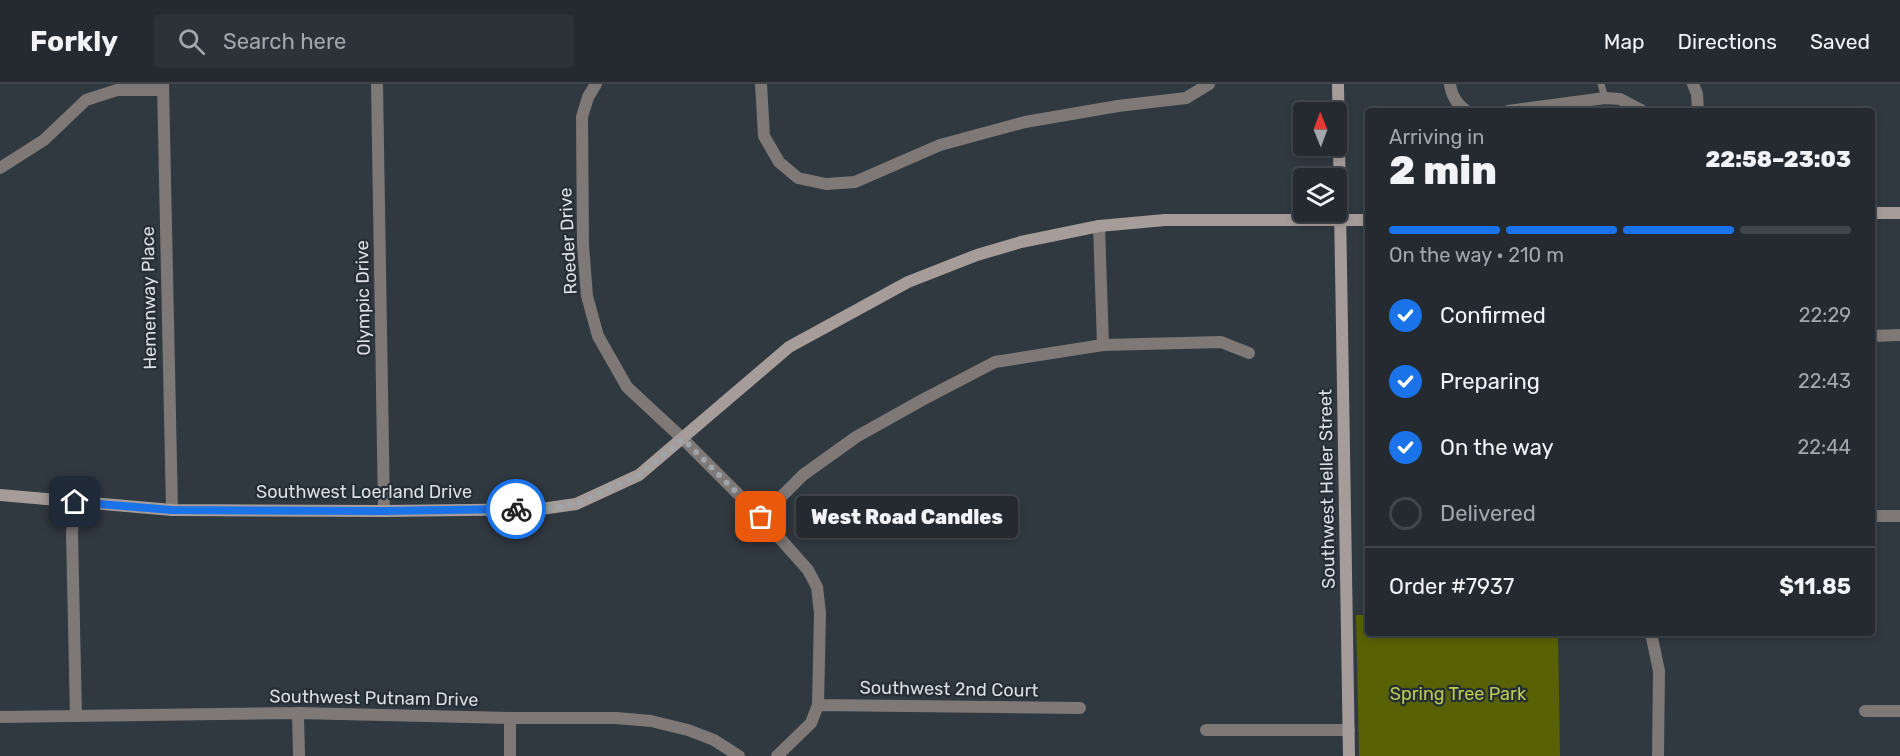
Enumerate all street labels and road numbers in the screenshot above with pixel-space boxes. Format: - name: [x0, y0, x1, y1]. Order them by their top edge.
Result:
- street label: Roeder Drive: [554, 187, 582, 295]
- street label: Hemenway Place: [137, 226, 161, 370]
- street label: Olympic Drive: [351, 240, 375, 356]
- street label: Southwest Heller Street: [1314, 389, 1340, 589]
- street label: Southwest Loerland Drive: [256, 481, 472, 503]
- street label: Southwest 2nd Court: [859, 676, 1039, 702]
- street label: Southwest Putnam Drive: [269, 685, 479, 711]

